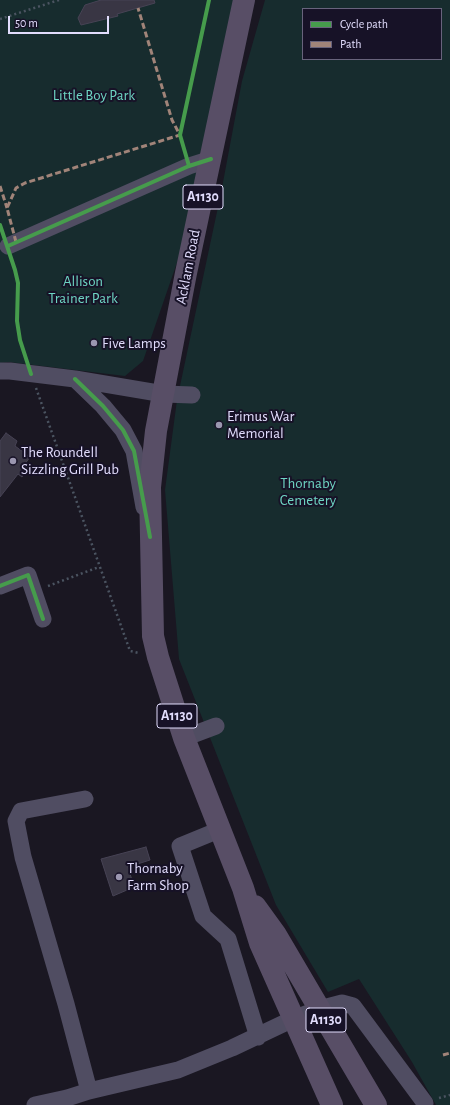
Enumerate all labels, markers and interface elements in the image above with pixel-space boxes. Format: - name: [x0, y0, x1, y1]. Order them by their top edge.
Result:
- scale bar: [10, 8, 111, 34]
- legend: [302, 8, 442, 60]
- text: 50 m: [15, 17, 38, 29]
- text: Cycle path: [340, 18, 388, 30]
- text: Path: [340, 38, 362, 50]
- park label: Little Boy Park: [53, 86, 135, 104]
- road number: A1130: [183, 185, 223, 209]
- street label: Acklam Road: [172, 228, 204, 306]
- park label: Allison Trainer Park: [48, 272, 118, 307]
- place label: Five Lamps: [102, 334, 166, 352]
- marker: Five Lamps: [89, 338, 99, 348]
- place label: Erimus War Memorial: [227, 407, 294, 442]
- marker: Erimus War Memorial: [214, 420, 224, 430]
- place label: The Roundell Sizzling Grill Pub: [21, 443, 119, 478]
- marker: The Roundell Sizzling Grill Pub: [8, 456, 18, 466]
- park label: Thornaby Cemetery: [280, 474, 336, 509]
- road number: A1130: [157, 704, 197, 728]
- place label: Thornaby Farm Shop: [127, 859, 189, 894]
- marker: Thornaby Farm Shop: [114, 872, 124, 882]
- road number: A1130: [306, 1008, 346, 1032]

